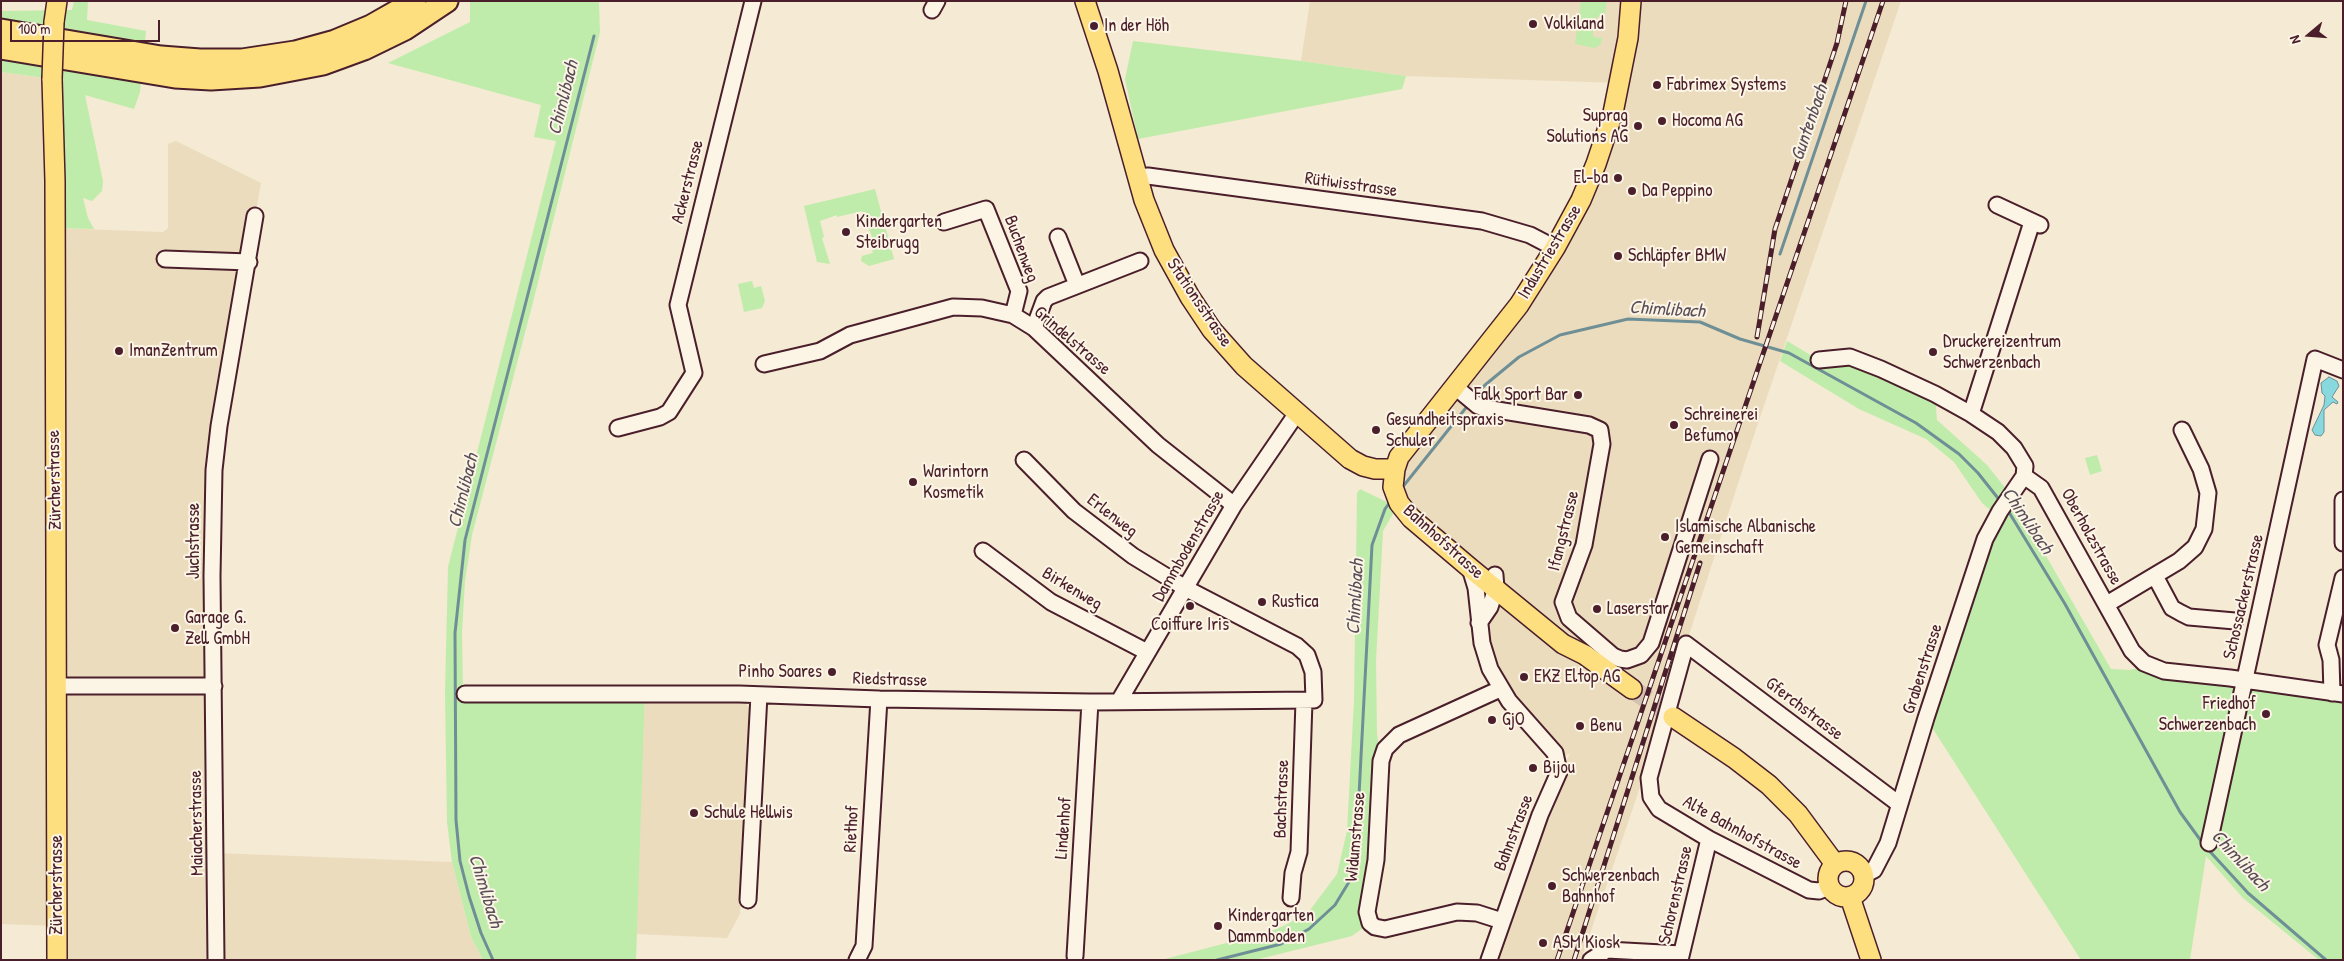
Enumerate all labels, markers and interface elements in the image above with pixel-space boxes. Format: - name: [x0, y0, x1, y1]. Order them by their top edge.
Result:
- scale bar: [12, 10, 162, 42]
- north arrow: [2284, 10, 2334, 60]
- place label: Volkiland: [1543, 13, 1604, 35]
- place label: In der Höh: [1104, 15, 1169, 37]
- text: 100 m: [18, 18, 51, 39]
- marker: Volkiland: [1527, 18, 1539, 30]
- marker: In der Höh: [1088, 20, 1100, 32]
- text: N: [2284, 33, 2304, 46]
- water label: Chimlibach: [544, 59, 584, 137]
- place label: Fabrimex Systems: [1667, 74, 1786, 96]
- marker: Fabrimex Systems: [1651, 79, 1663, 91]
- water label: Guntenbach: [1786, 82, 1834, 164]
- place label: Suprag Solutions AG: [1546, 105, 1628, 148]
- place label: Hocoma AG: [1672, 110, 1743, 132]
- marker: Hocoma AG: [1656, 115, 1668, 127]
- marker: Suprag Solutions AG: [1632, 120, 1644, 132]
- street label: Ackerstrasse: [667, 138, 709, 226]
- place label: El-ba: [1574, 167, 1608, 189]
- street label: Rütiwisstrasse: [1303, 168, 1399, 202]
- marker: El-ba: [1612, 172, 1624, 184]
- place label: Da Peppino: [1642, 180, 1712, 202]
- marker: Da Peppino: [1626, 185, 1638, 197]
- street label: Industriestrasse: [1513, 201, 1587, 303]
- place label: Kindergarten Steibrugg: [856, 211, 942, 253]
- street label: Buchenweg: [999, 213, 1043, 285]
- marker: Kindergarten Steibrugg: [840, 226, 852, 238]
- place label: Schläpfer BMW: [1628, 245, 1726, 267]
- marker: Schläpfer BMW: [1612, 250, 1624, 262]
- street label: Stationsstrasse: [1161, 255, 1237, 351]
- water label: Chimlibach: [1629, 297, 1705, 323]
- street label: Grindelstrasse: [1029, 302, 1115, 380]
- place label: Druckereizentrum Schwerzenbach: [1943, 331, 2061, 374]
- place label: ImanZentrum: [129, 340, 218, 362]
- marker: ImanZentrum: [113, 345, 125, 357]
- marker: Druckereizentrum Schwerzenbach: [1927, 346, 1939, 358]
- place label: Falk Sport Bar: [1474, 384, 1568, 406]
- marker: Falk Sport Bar: [1572, 389, 1584, 401]
- place label: Schreinerei Befumo: [1684, 404, 1758, 446]
- place label: Gesundheitspraxis Schuler: [1386, 409, 1504, 452]
- marker: Schreinerei Befumo: [1668, 419, 1680, 431]
- marker: Gesundheitspraxis Schuler: [1370, 424, 1382, 436]
- street label: Zürcherstrasse: [43, 430, 67, 530]
- water label: Chimlibach: [444, 452, 484, 530]
- place label: Warintorn Kosmetik: [923, 461, 989, 504]
- marker: Warintorn Kosmetik: [907, 476, 919, 488]
- water label: Chimlibach: [1996, 483, 2058, 559]
- street label: Oberholzstrasse: [2056, 485, 2126, 589]
- street label: Dammbodenstrasse: [1148, 486, 1230, 606]
- street label: Erlenweg: [1082, 489, 1142, 543]
- street label: Ifangstrasse: [1544, 489, 1584, 573]
- street label: Bahnhofstrasse: [1398, 500, 1488, 584]
- street label: Juchstrasse: [183, 503, 205, 579]
- place label: Islamische Albanische Gemeinschaft: [1675, 516, 1816, 558]
- marker: Islamische Albanische Gemeinschaft: [1659, 531, 1671, 543]
- street label: Schossackerstrasse: [2219, 532, 2269, 662]
- water label: Chimlibach: [1343, 559, 1369, 635]
- street label: Birkenweg: [1038, 563, 1106, 615]
- place label: Rustica: [1272, 591, 1319, 613]
- marker: Rustica: [1256, 596, 1268, 608]
- place label: Laserstar: [1607, 598, 1669, 620]
- marker: Coiffure Iris: [1184, 600, 1196, 612]
- marker: Laserstar: [1591, 603, 1603, 615]
- place label: Garage G. Zell GmbH: [185, 607, 250, 650]
- place label: Coiffure Iris: [1151, 614, 1229, 636]
- street label: Grabenstrasse: [1898, 621, 1948, 717]
- marker: Garage G. Zell GmbH: [169, 622, 181, 634]
- place label: Pinho Soares: [739, 661, 822, 683]
- marker: Pinho Soares: [826, 666, 838, 678]
- place label: EKZ Eltop AG: [1534, 666, 1620, 688]
- street label: Riedstrasse: [852, 668, 928, 692]
- marker: EKZ Eltop AG: [1518, 671, 1530, 683]
- street label: Gferchstrasse: [1761, 673, 1847, 745]
- place label: Friedhof Schwerzenbach: [2159, 693, 2256, 736]
- marker: Friedhof Schwerzenbach: [2260, 708, 2272, 720]
- place label: GjO: [1502, 709, 1525, 731]
- marker: GjO: [1486, 714, 1498, 726]
- place label: Benu: [1590, 715, 1622, 737]
- marker: Benu: [1574, 720, 1586, 732]
- place label: Bijou: [1543, 757, 1575, 779]
- street label: Bachstrasse: [1270, 759, 1294, 839]
- marker: Bijou: [1527, 762, 1539, 774]
- street label: Maiacherstrasse: [185, 770, 209, 876]
- street label: Widumstrasse: [1341, 791, 1371, 883]
- street label: Alte Bahnhofstrasse: [1679, 791, 1805, 875]
- street label: Bahnstrasse: [1490, 792, 1538, 874]
- street label: Lindenhof: [1051, 796, 1077, 860]
- place label: Schule Hellwis: [704, 802, 793, 824]
- street label: Riethof: [840, 805, 864, 853]
- marker: Schule Hellwis: [688, 807, 700, 819]
- water label: Chimlibach: [2206, 826, 2274, 896]
- street label: Zürcherstrasse: [46, 835, 68, 935]
- street label: Schorenstrasse: [1654, 844, 1698, 946]
- water label: Chimlibach: [463, 852, 507, 930]
- place label: Schwerzenbach Bahnhof: [1562, 865, 1659, 908]
- marker: Schwerzenbach Bahnhof: [1546, 880, 1558, 892]
- place label: Kindergarten Dammboden: [1228, 905, 1314, 948]
- marker: Kindergarten Dammboden: [1212, 920, 1224, 932]
- place label: ASM Kiosk: [1553, 932, 1620, 954]
- marker: ASM Kiosk: [1537, 937, 1549, 949]

